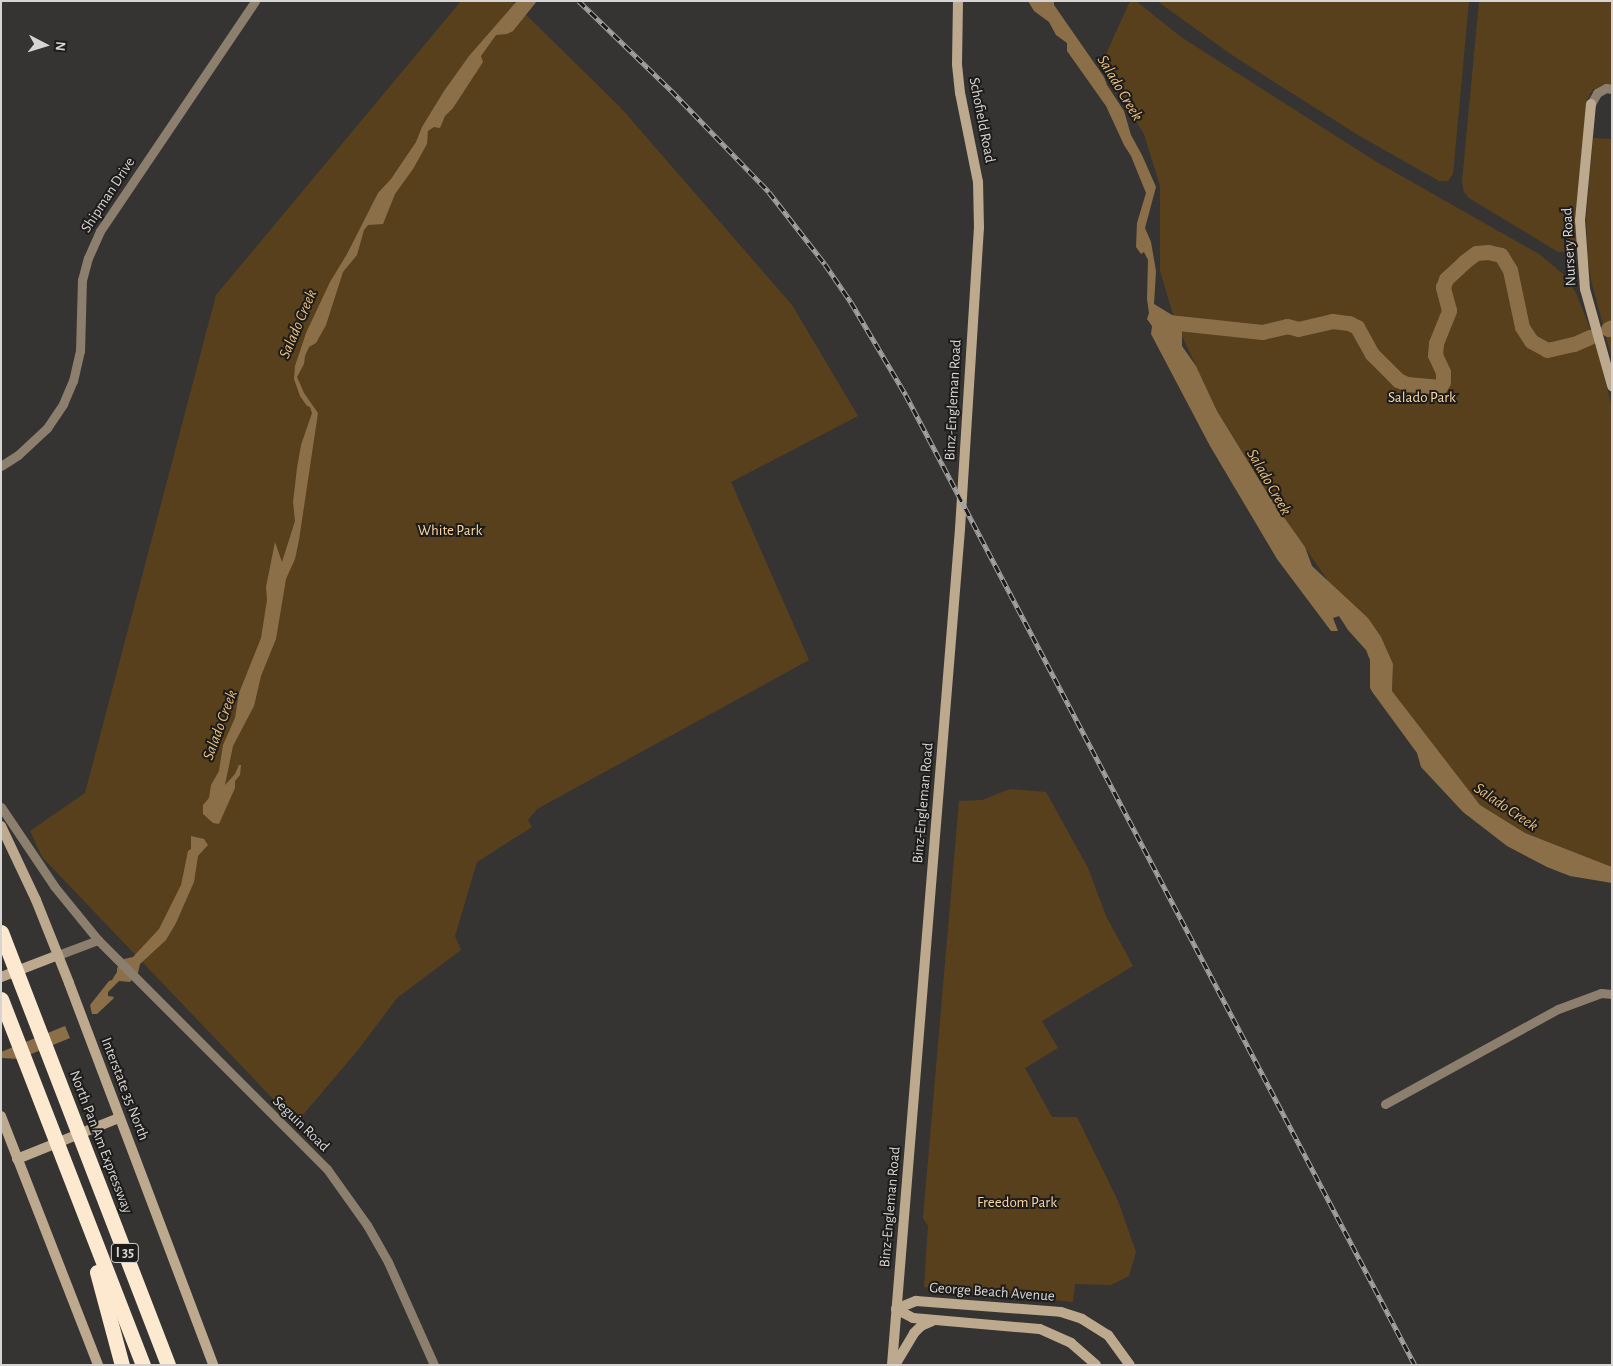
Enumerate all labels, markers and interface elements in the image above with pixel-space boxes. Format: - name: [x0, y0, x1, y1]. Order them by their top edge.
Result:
- north arrow: [20, 20, 70, 70]
- text: N: [53, 41, 67, 52]
- water label: Salado Creek: [1093, 52, 1147, 124]
- street label: Schofield Road: [965, 76, 999, 164]
- street label: Shipman Drive: [77, 154, 139, 236]
- street label: Nursery Road: [1558, 207, 1580, 287]
- water label: Salado Creek: [275, 287, 321, 361]
- street label: Binz-Engleman Road: [941, 339, 965, 461]
- park label: Salado Park: [1388, 389, 1456, 407]
- water label: Salado Creek: [1242, 445, 1296, 519]
- park label: White Park: [418, 522, 482, 540]
- water label: Salado Creek: [198, 687, 242, 763]
- street label: Binz-Engleman Road: [909, 742, 937, 864]
- water label: Salado Creek: [1470, 779, 1542, 835]
- street label: Interstate 35 North: [97, 1035, 153, 1143]
- street label: North Pan Am Expressway: [65, 1068, 137, 1216]
- street label: Seguin Road: [269, 1092, 333, 1156]
- street label: Binz-Engleman Road: [876, 1146, 904, 1268]
- park label: Freedom Park: [977, 1194, 1057, 1212]
- road number: I 35: [110, 1242, 140, 1264]
- street label: George Beach Avenue: [929, 1279, 1055, 1305]

